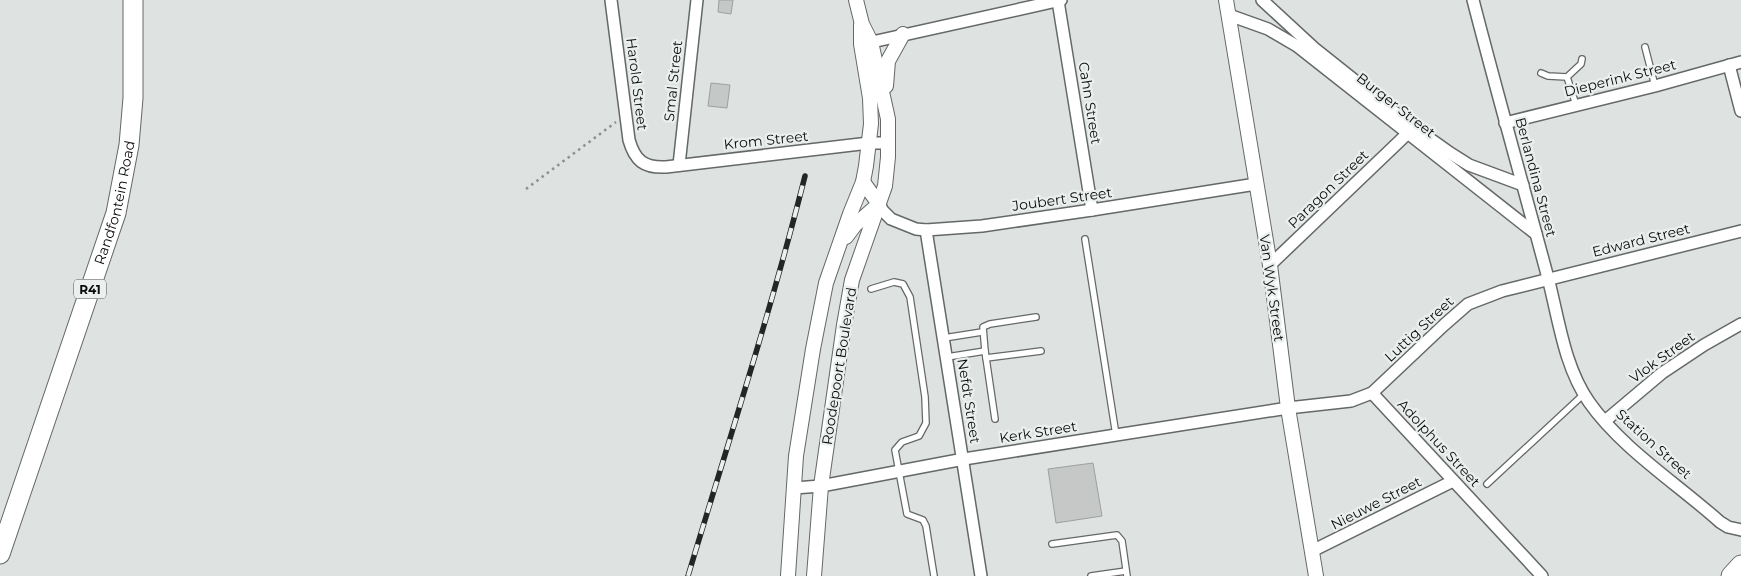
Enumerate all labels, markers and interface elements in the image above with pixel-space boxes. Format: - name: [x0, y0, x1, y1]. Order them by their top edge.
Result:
- street label: Harold Street: [622, 37, 652, 132]
- street label: Smal Street: [660, 39, 686, 122]
- street label: Dieperink Street: [1562, 55, 1678, 101]
- street label: Cahn Street: [1075, 61, 1105, 146]
- street label: Burger Street: [1353, 69, 1439, 142]
- street label: Berlandina Street: [1511, 115, 1561, 239]
- street label: Krom Street: [723, 127, 809, 153]
- street label: Randfontein Road: [90, 139, 139, 267]
- street label: Paragon Street: [1284, 146, 1372, 232]
- street label: Joubert Street: [1010, 183, 1113, 215]
- street label: Edward Street: [1590, 219, 1692, 261]
- street label: Van Wyk Street: [1256, 233, 1288, 343]
- road number: R41: [74, 280, 106, 298]
- street label: Roodepoort Boulevard: [818, 286, 860, 446]
- street label: Luttig Street: [1381, 292, 1458, 366]
- street label: Vlok Street: [1626, 327, 1698, 387]
- street label: Nefdt Street: [953, 357, 985, 445]
- street label: Adolphus Street: [1394, 395, 1484, 491]
- street label: Station Street: [1612, 405, 1696, 483]
- street label: Kerk Street: [998, 417, 1078, 447]
- street label: Nieuwe Street: [1328, 472, 1425, 534]

